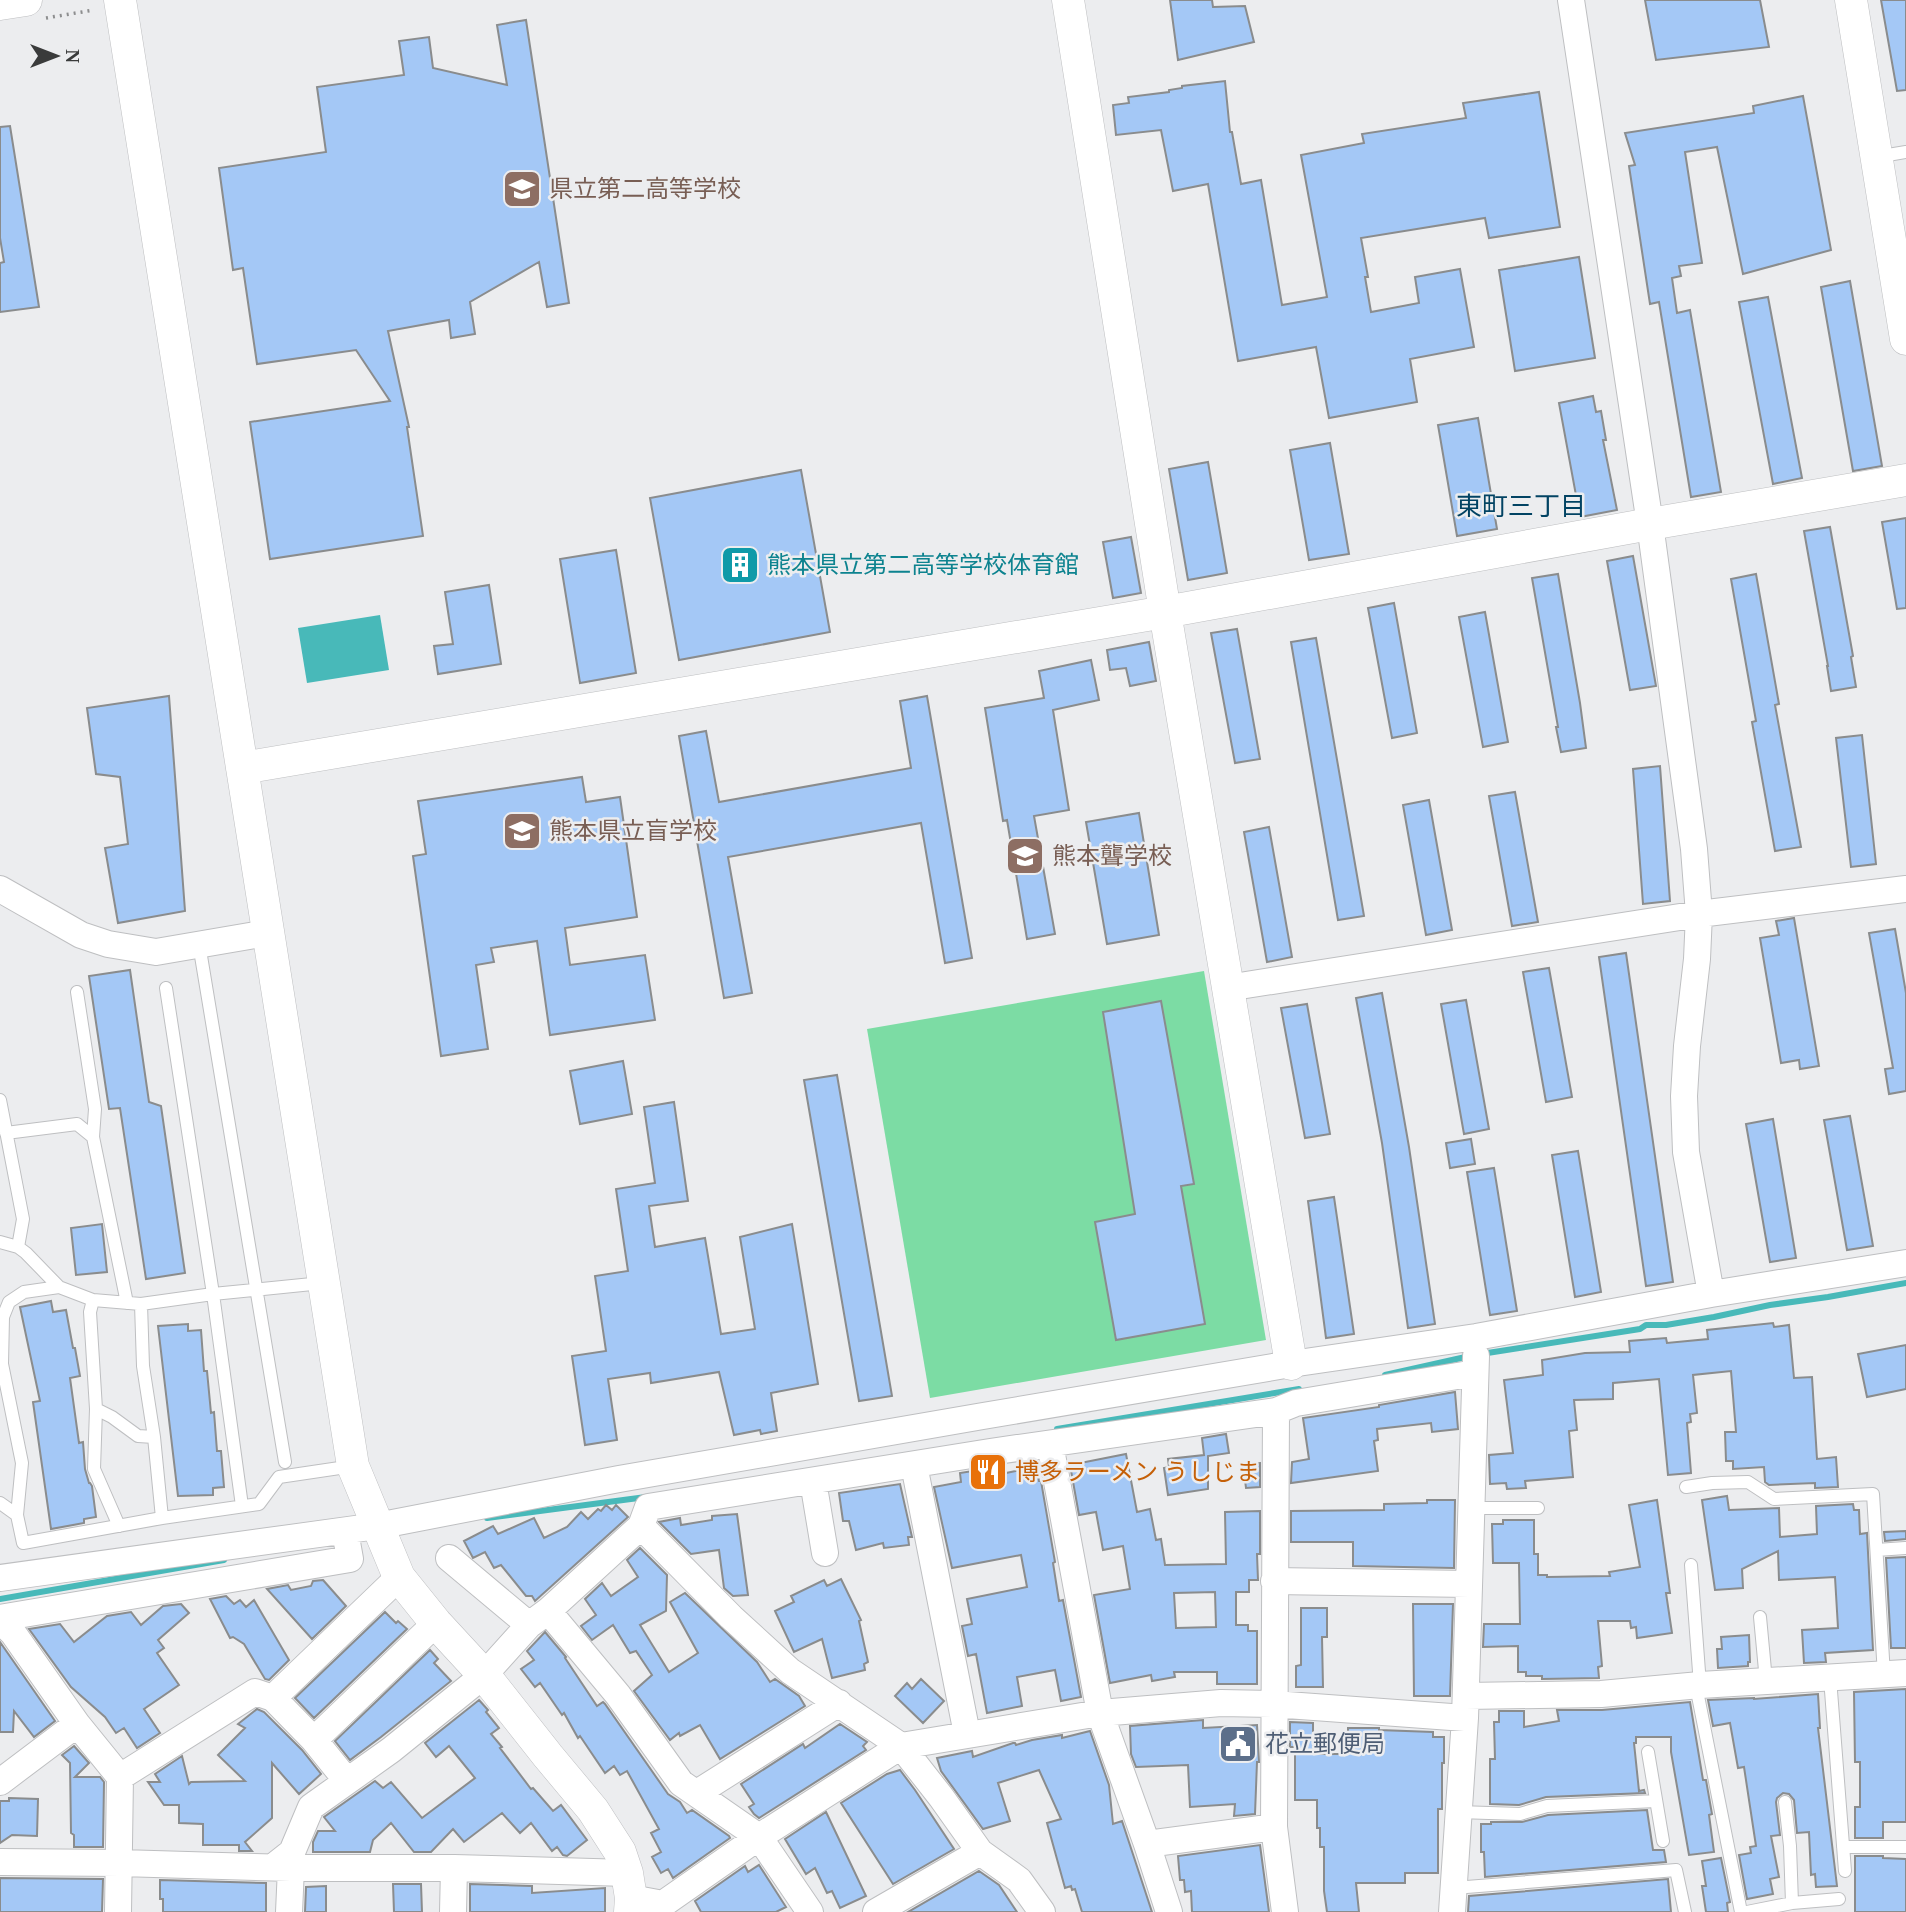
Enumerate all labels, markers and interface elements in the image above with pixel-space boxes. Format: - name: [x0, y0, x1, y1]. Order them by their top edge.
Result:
- north arrow: [21, 21, 91, 91]
- text: N: [62, 49, 83, 63]
- school or university icon: 県立第二高等学校: [501, 168, 543, 210]
- place label: 県立第二高等学校: [549, 176, 741, 202]
- district label: 東町三丁目: [1456, 492, 1586, 521]
- building icon: 熊本県立第二高等学校体育館: [719, 544, 761, 586]
- place label: 熊本県立第二高等学校体育館: [767, 552, 1079, 578]
- school or university icon: 熊本県立盲学校: [501, 810, 543, 852]
- place label: 熊本県立盲学校: [549, 818, 717, 844]
- school or university icon: 熊本聾学校: [1004, 835, 1046, 877]
- place label: 熊本聾学校: [1052, 843, 1172, 869]
- restaurant icon: 博多ラーメン うしじま: [967, 1451, 1009, 1493]
- place label: 博多ラーメン うしじま: [1015, 1459, 1260, 1485]
- public building icon: 花立郵便局: [1217, 1723, 1259, 1765]
- place label: 花立郵便局: [1265, 1731, 1385, 1757]

